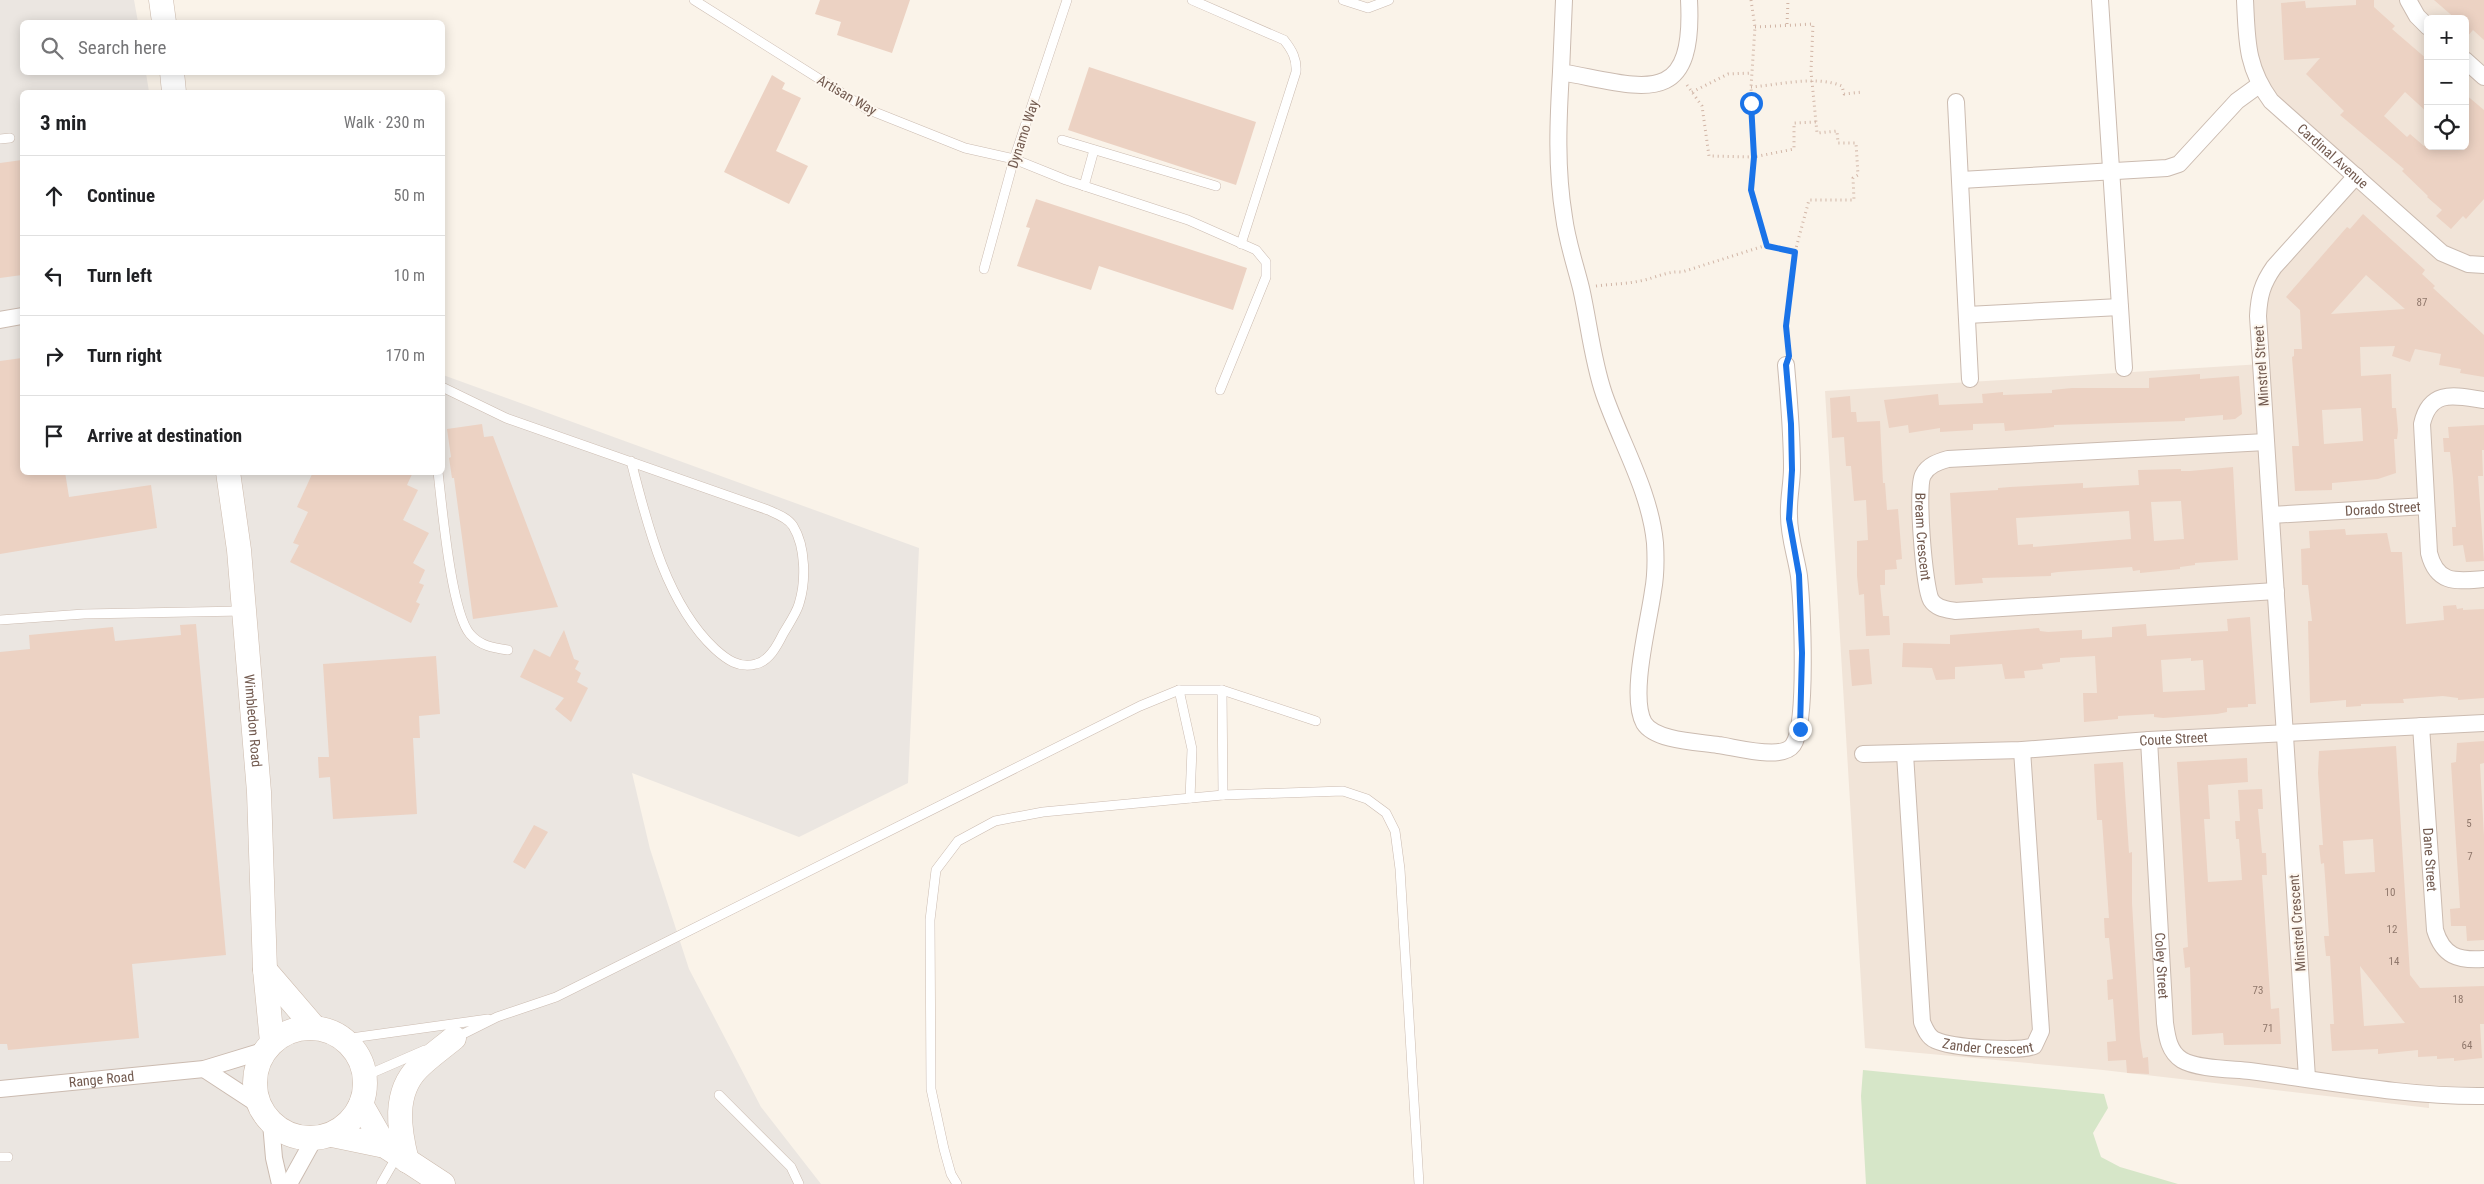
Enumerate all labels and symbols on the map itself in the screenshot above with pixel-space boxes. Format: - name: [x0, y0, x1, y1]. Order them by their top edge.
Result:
- street label: Artisan Way: [814, 72, 880, 119]
- route start: [1740, 92, 1763, 115]
- street label: Dynamo Way: [1004, 98, 1042, 170]
- street label: Cardinal Avenue: [2294, 120, 2372, 192]
- house number: 87: [2417, 296, 2427, 309]
- street label: Minstrel Street: [2250, 325, 2272, 407]
- street label: Bream Crescent: [1912, 493, 1934, 582]
- street label: Dorado Street: [2345, 498, 2421, 519]
- street label: Wimbledon Road: [241, 674, 265, 768]
- route end: [1789, 718, 1812, 741]
- street label: Coute Street: [2139, 729, 2208, 749]
- house number: 5: [2466, 817, 2472, 830]
- street label: Dane Street: [2420, 827, 2440, 892]
- house number: 7: [2467, 850, 2473, 863]
- street label: Minstrel Crescent: [2286, 874, 2308, 972]
- house number: 10: [2385, 886, 2395, 899]
- house number: 12: [2387, 923, 2397, 936]
- street label: Coley Street: [2152, 932, 2172, 999]
- house number: 14: [2389, 955, 2400, 968]
- house number: 73: [2253, 984, 2263, 997]
- house number: 18: [2453, 993, 2463, 1006]
- house number: 71: [2263, 1022, 2273, 1035]
- street label: Zander Crescent: [1941, 1035, 2035, 1057]
- house number: 64: [2462, 1039, 2473, 1052]
- street label: Range Road: [68, 1068, 135, 1090]

